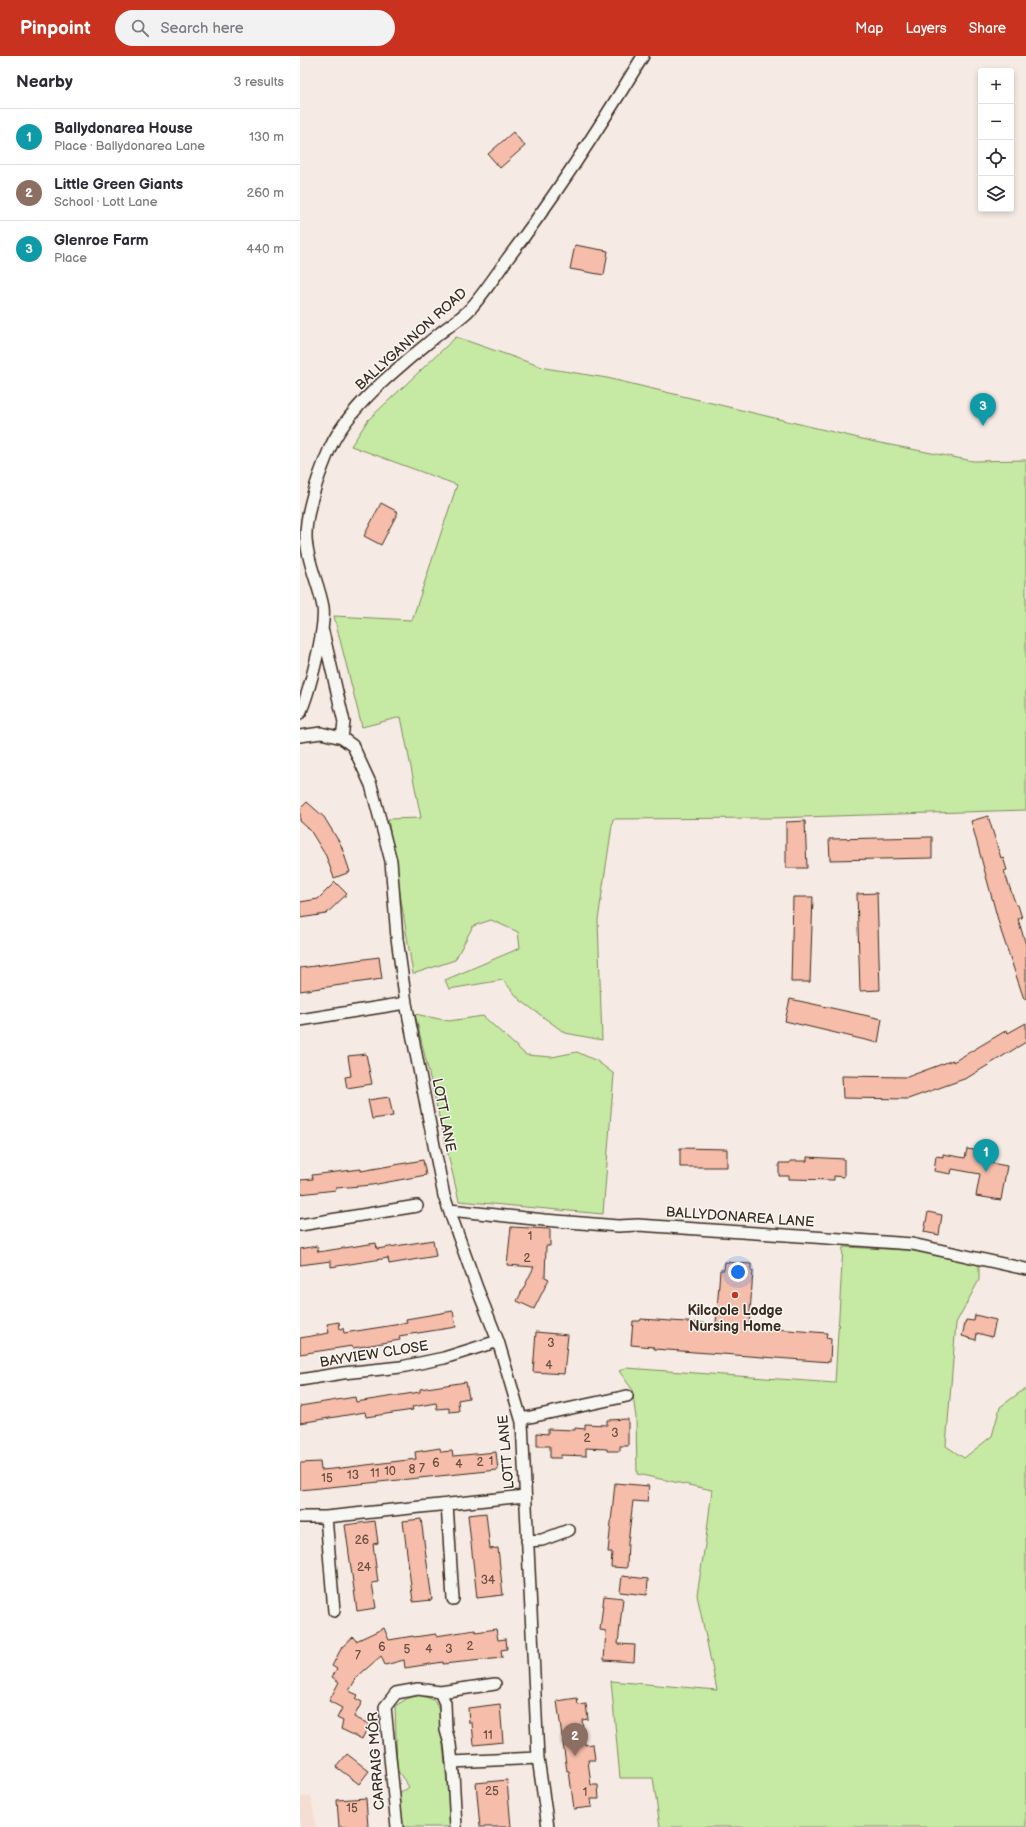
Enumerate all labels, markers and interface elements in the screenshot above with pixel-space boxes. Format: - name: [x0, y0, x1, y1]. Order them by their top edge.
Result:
- search box: [115, 10, 395, 46]
- text: Pinpoint: [20, 17, 91, 40]
- icon: search: [129, 17, 151, 39]
- text: Search here: [161, 19, 244, 38]
- text: Map: [855, 20, 883, 37]
- text: Layers: [905, 20, 947, 37]
- text: Share: [969, 20, 1006, 37]
- map controls: [978, 68, 1014, 212]
- button: +: [978, 68, 1014, 104]
- text: Nearby: [16, 72, 73, 92]
- text: 3 results: [233, 74, 284, 90]
- button: −: [978, 104, 1014, 140]
- text: Ballydonarea House: [54, 119, 193, 138]
- text: 1: [26, 129, 32, 145]
- text: 130 m: [249, 129, 284, 145]
- text: Place · Ballydonarea Lane: [54, 138, 205, 154]
- button: locate: [978, 140, 1014, 176]
- text: Little Green Giants: [54, 175, 183, 194]
- button: layers: [978, 176, 1014, 212]
- text: 2: [25, 185, 33, 201]
- text: 260 m: [246, 185, 284, 201]
- text: School · Lott Lane: [54, 194, 157, 210]
- text: Glenroe Farm: [54, 231, 149, 250]
- text: 3: [25, 241, 33, 257]
- text: 440 m: [246, 241, 284, 257]
- text: Place: [54, 250, 87, 266]
- street label: BALLYGANNON ROAD: [352, 284, 470, 394]
- pin: 3: [970, 393, 996, 426]
- street label: LOTT LANE: [429, 1077, 459, 1153]
- pin: 1: [973, 1139, 999, 1172]
- street label: BALLYDONAREA LANE: [665, 1203, 815, 1231]
- house number: 1: [528, 1229, 532, 1244]
- house number: 2: [523, 1251, 531, 1266]
- your location: [728, 1262, 748, 1282]
- marker: Kilcoole Lodge Nursing Home: [730, 1290, 740, 1300]
- place label: Kilcoole Lodge Nursing Home: [687, 1302, 783, 1335]
- house number: 3: [547, 1336, 555, 1351]
- street label: BAYVIEW CLOSE: [319, 1337, 429, 1371]
- house number: 4: [545, 1358, 553, 1373]
- street label: LOTT LANE: [494, 1414, 518, 1490]
- house number: 3: [611, 1426, 619, 1441]
- house number: 2: [583, 1431, 591, 1446]
- house number: 1: [489, 1454, 493, 1469]
- house number: 2: [476, 1455, 484, 1470]
- house number: 6: [432, 1456, 440, 1471]
- house number: 4: [455, 1457, 463, 1472]
- house number: 7: [419, 1461, 425, 1476]
- house number: 8: [409, 1462, 416, 1477]
- house number: 10: [384, 1464, 396, 1479]
- house number: 11: [370, 1466, 380, 1481]
- house number: 13: [347, 1468, 359, 1483]
- house number: 15: [321, 1471, 333, 1486]
- house number: 26: [355, 1533, 369, 1548]
- house number: 24: [357, 1560, 372, 1575]
- house number: 34: [481, 1573, 496, 1588]
- house number: 2: [466, 1639, 474, 1654]
- house number: 6: [378, 1640, 386, 1655]
- house number: 5: [404, 1642, 411, 1657]
- house number: 4: [425, 1642, 433, 1657]
- house number: 3: [445, 1642, 453, 1657]
- house number: 7: [355, 1648, 361, 1663]
- street label: CARRAIG MÓR: [363, 1711, 388, 1811]
- pin: 2: [562, 1723, 588, 1756]
- house number: 11: [483, 1728, 493, 1743]
- house number: 25: [485, 1784, 499, 1799]
- house number: 1: [583, 1785, 587, 1800]
- house number: 15: [346, 1801, 358, 1816]

